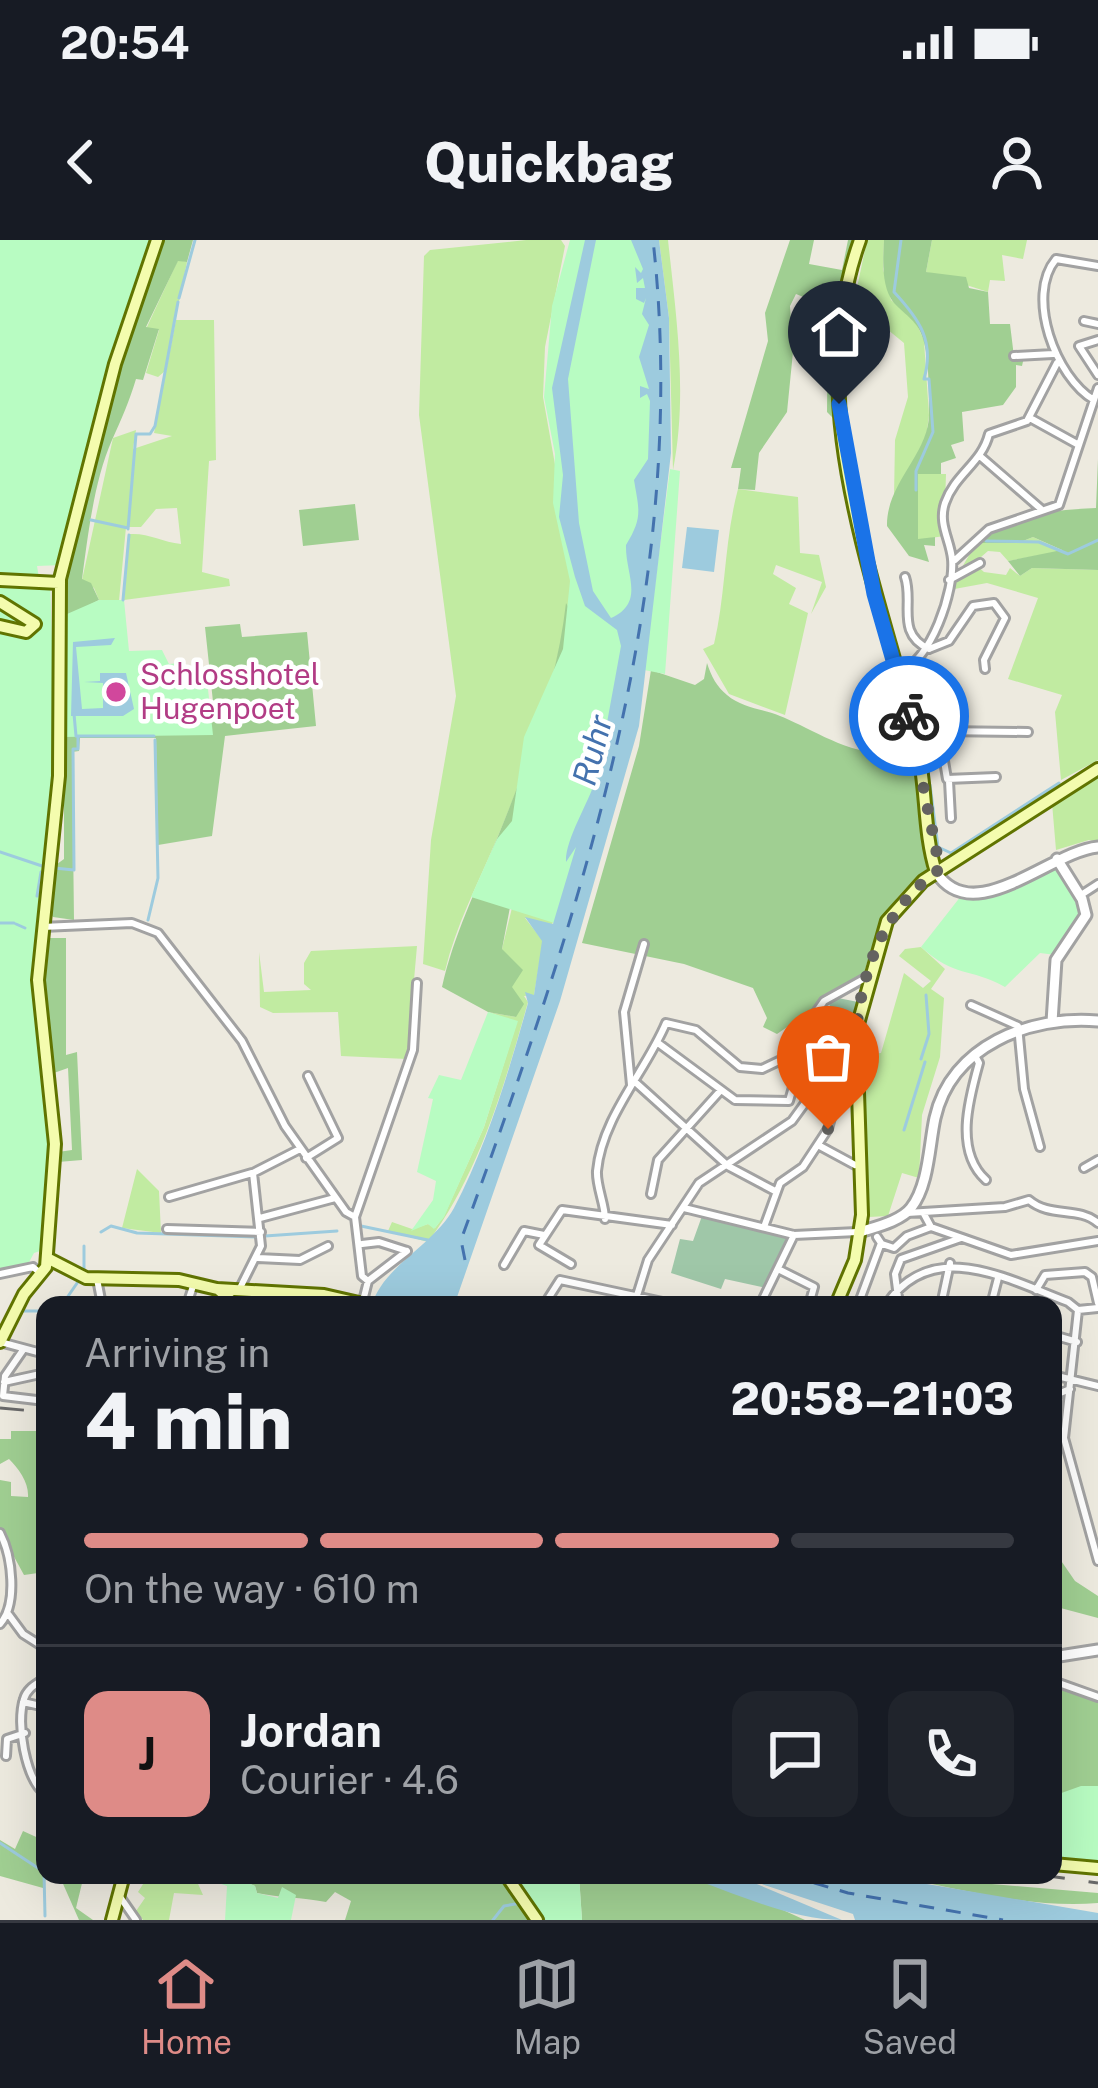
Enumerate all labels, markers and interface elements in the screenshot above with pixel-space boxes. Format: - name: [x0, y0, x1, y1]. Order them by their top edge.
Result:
- text: 20:54: [60, 16, 190, 69]
- icon: back: [48, 129, 114, 195]
- icon: person: [984, 129, 1050, 195]
- text: Quickbag: [424, 131, 674, 194]
- pin: [788, 281, 890, 404]
- icon: home: [806, 299, 872, 365]
- place label: Schlosshotel Hugenpoet: [140, 656, 320, 726]
- courier: [849, 656, 969, 776]
- marker: Schlosshotel Hugenpoet: [103, 679, 129, 705]
- icon: bike: [876, 683, 942, 749]
- water label: Ruhr: [564, 710, 620, 789]
- pin: [777, 1006, 879, 1129]
- icon: bag: [795, 1024, 861, 1090]
- text: Arriving in: [84, 1330, 270, 1376]
- text: 20:58–21:03: [730, 1372, 1014, 1425]
- text: 4 min: [84, 1375, 293, 1467]
- text: On the way · 610 m: [84, 1566, 420, 1612]
- button: chat: [732, 1691, 858, 1817]
- button: phone: [888, 1691, 1014, 1817]
- text: Jordan: [240, 1704, 382, 1757]
- text: J: [138, 1727, 156, 1780]
- text: Courier · 4.6: [240, 1757, 459, 1803]
- tab: Home: [141, 1951, 232, 2061]
- tab: Map: [514, 1951, 581, 2061]
- tab: Saved: [863, 1951, 957, 2061]

